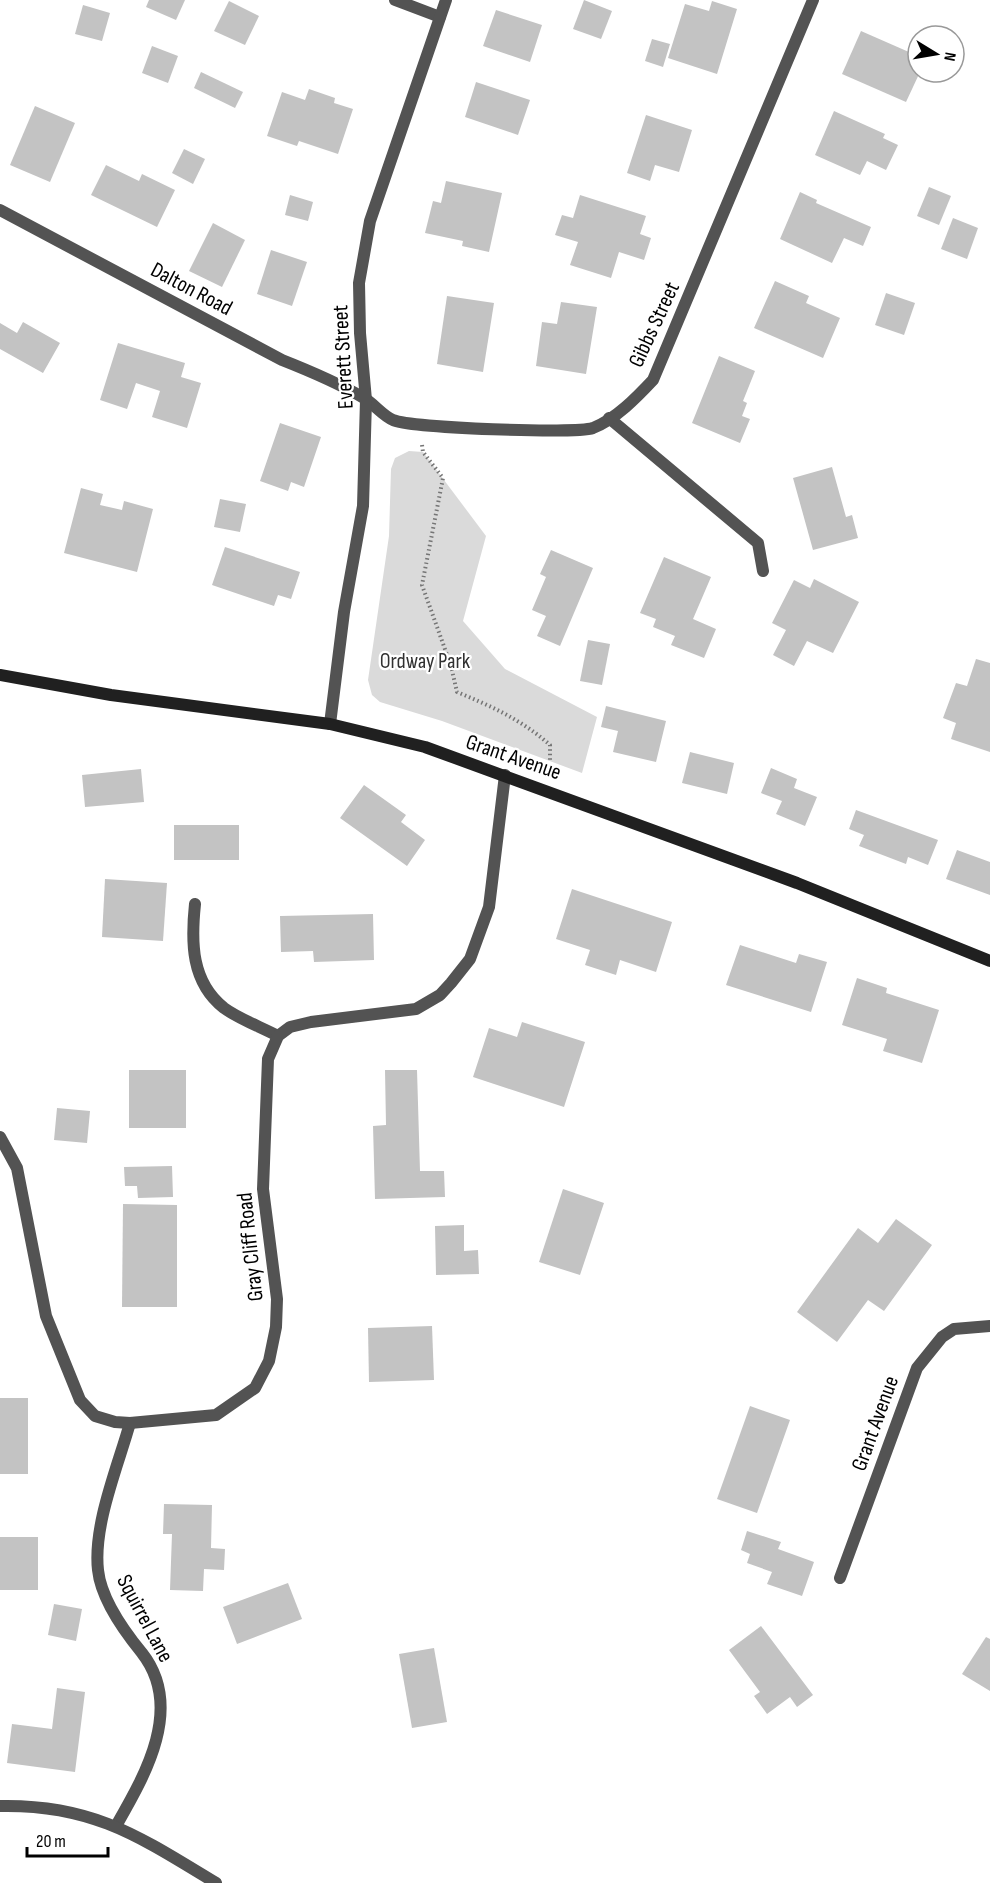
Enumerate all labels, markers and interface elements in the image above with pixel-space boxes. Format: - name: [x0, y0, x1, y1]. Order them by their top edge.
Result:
- north arrow: [906, 24, 966, 84]
- text: N: [939, 51, 959, 63]
- street label: Dalton Road: [146, 257, 237, 322]
- street label: Gibbs Street: [623, 277, 686, 372]
- street label: Everett Street: [327, 304, 360, 410]
- park label: Ordway Park: [380, 648, 471, 675]
- street label: Grant Avenue: [462, 729, 565, 786]
- street label: Gray Cliff Road: [231, 1191, 270, 1303]
- street label: Grant Avenue: [846, 1372, 905, 1475]
- street label: Squirrel Lane: [110, 1570, 179, 1667]
- scale bar: [27, 1820, 108, 1858]
- text: 20 m: [36, 1831, 66, 1852]

